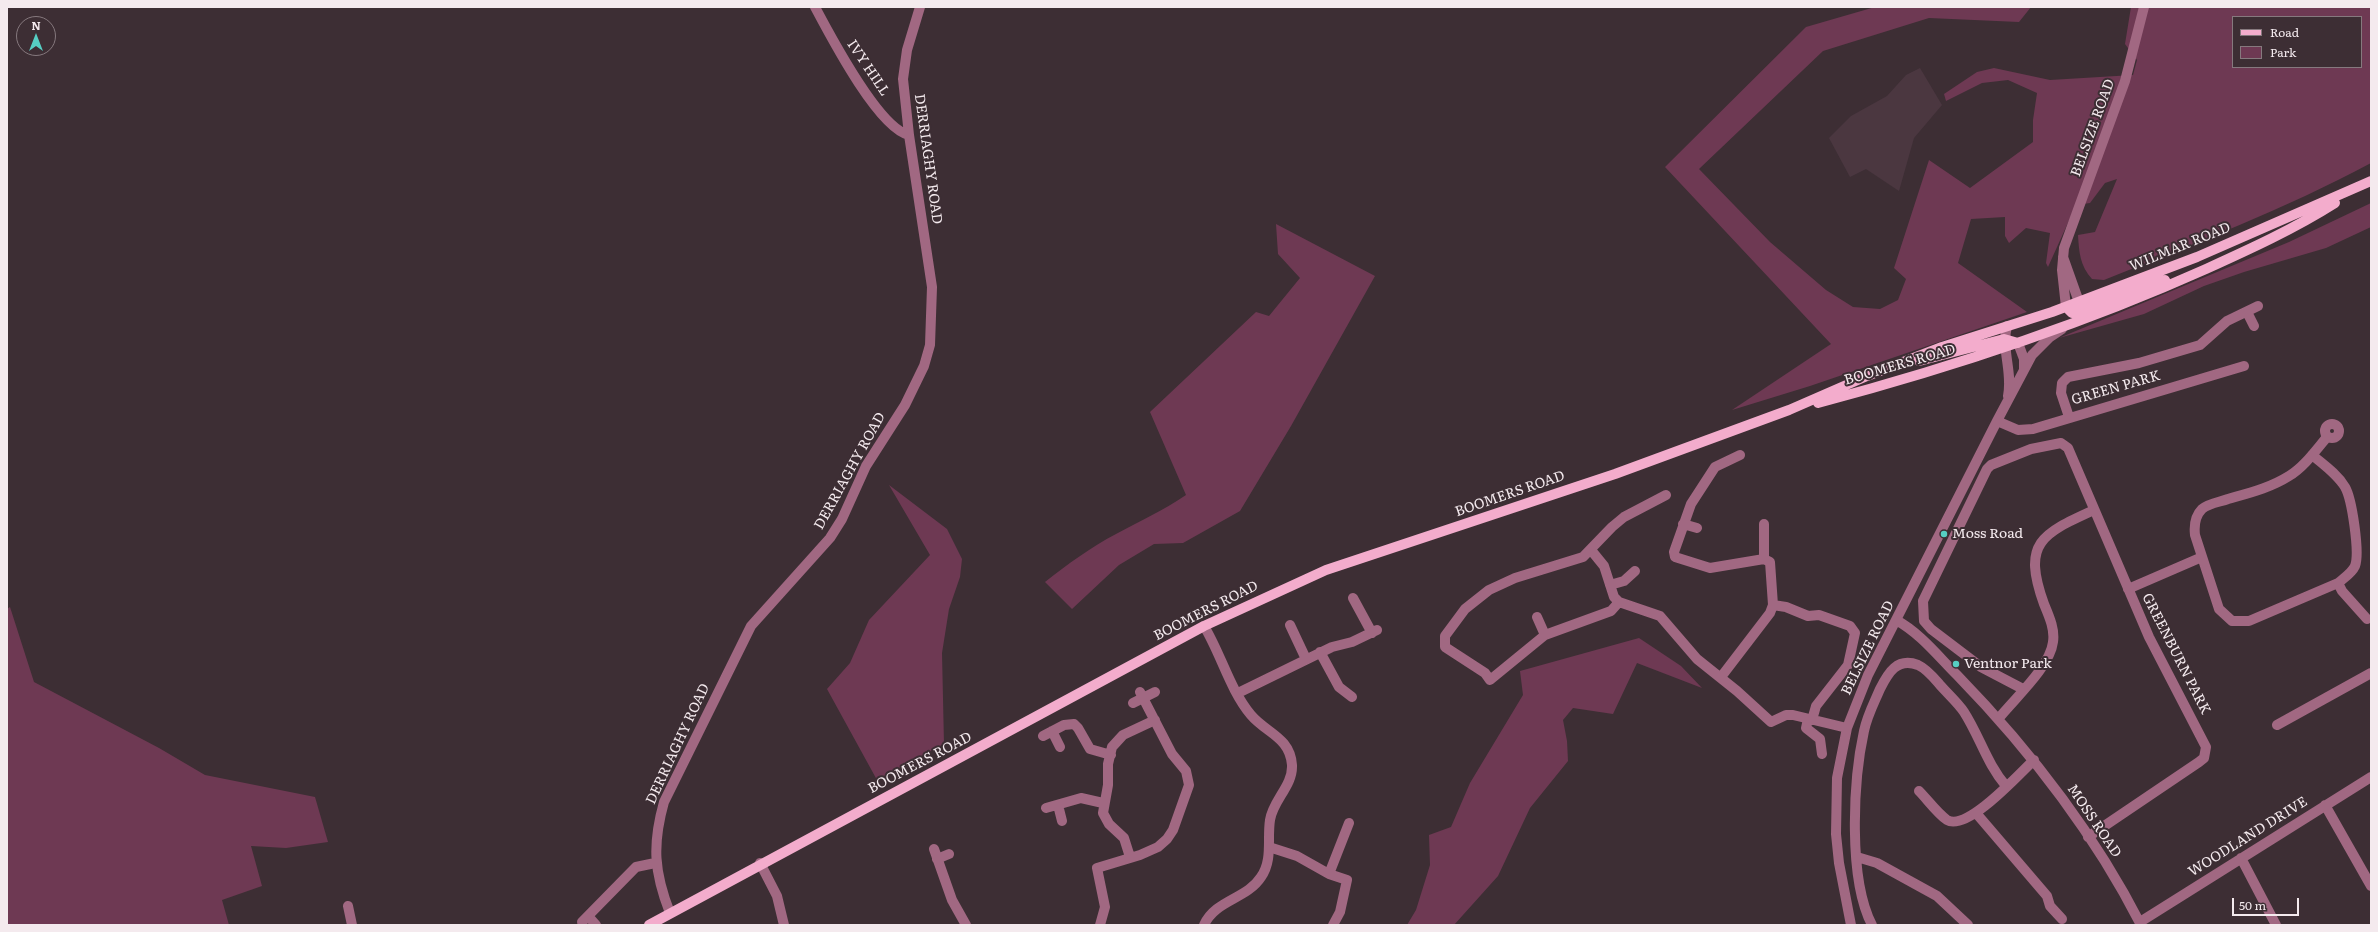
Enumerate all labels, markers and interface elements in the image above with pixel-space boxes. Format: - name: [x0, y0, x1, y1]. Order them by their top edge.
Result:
- north arrow: [16, 16, 56, 56]
- legend: [2232, 16, 2362, 68]
- text: N: [31, 17, 41, 33]
- text: Road: [2270, 23, 2299, 41]
- street label: IVY HILL: [843, 37, 893, 99]
- text: Park: [2270, 43, 2296, 61]
- street label: BELSIZE ROAD: [2068, 77, 2118, 179]
- street label: DERRIAGHY ROAD: [911, 93, 945, 225]
- street label: WILMAR ROAD: [2127, 219, 2233, 275]
- street label: BOOMERS ROAD: [1842, 341, 1958, 389]
- street label: GREEN PARK: [2070, 367, 2162, 409]
- street label: DERRIAGHY ROAD: [811, 409, 889, 533]
- street label: BOOMERS ROAD: [1453, 467, 1567, 521]
- place label: Moss Road: [1952, 526, 2023, 542]
- marker: Moss Road: [1939, 529, 1949, 539]
- street label: BOOMERS ROAD: [1151, 577, 1261, 645]
- street label: GREENBURN PARK: [2138, 591, 2214, 717]
- street label: BELSIZE ROAD: [1838, 598, 1898, 698]
- place label: Ventnor Park: [1964, 656, 2052, 672]
- marker: Ventnor Park: [1951, 659, 1961, 669]
- street label: DERRIAGHY ROAD: [643, 681, 713, 807]
- street label: BOOMERS ROAD: [865, 729, 975, 797]
- street label: MOSS ROAD: [2063, 781, 2125, 861]
- street label: WOODLAND DRIVE: [2185, 794, 2311, 880]
- scale bar: [2234, 890, 2301, 916]
- text: 50 m: [2239, 896, 2266, 914]

